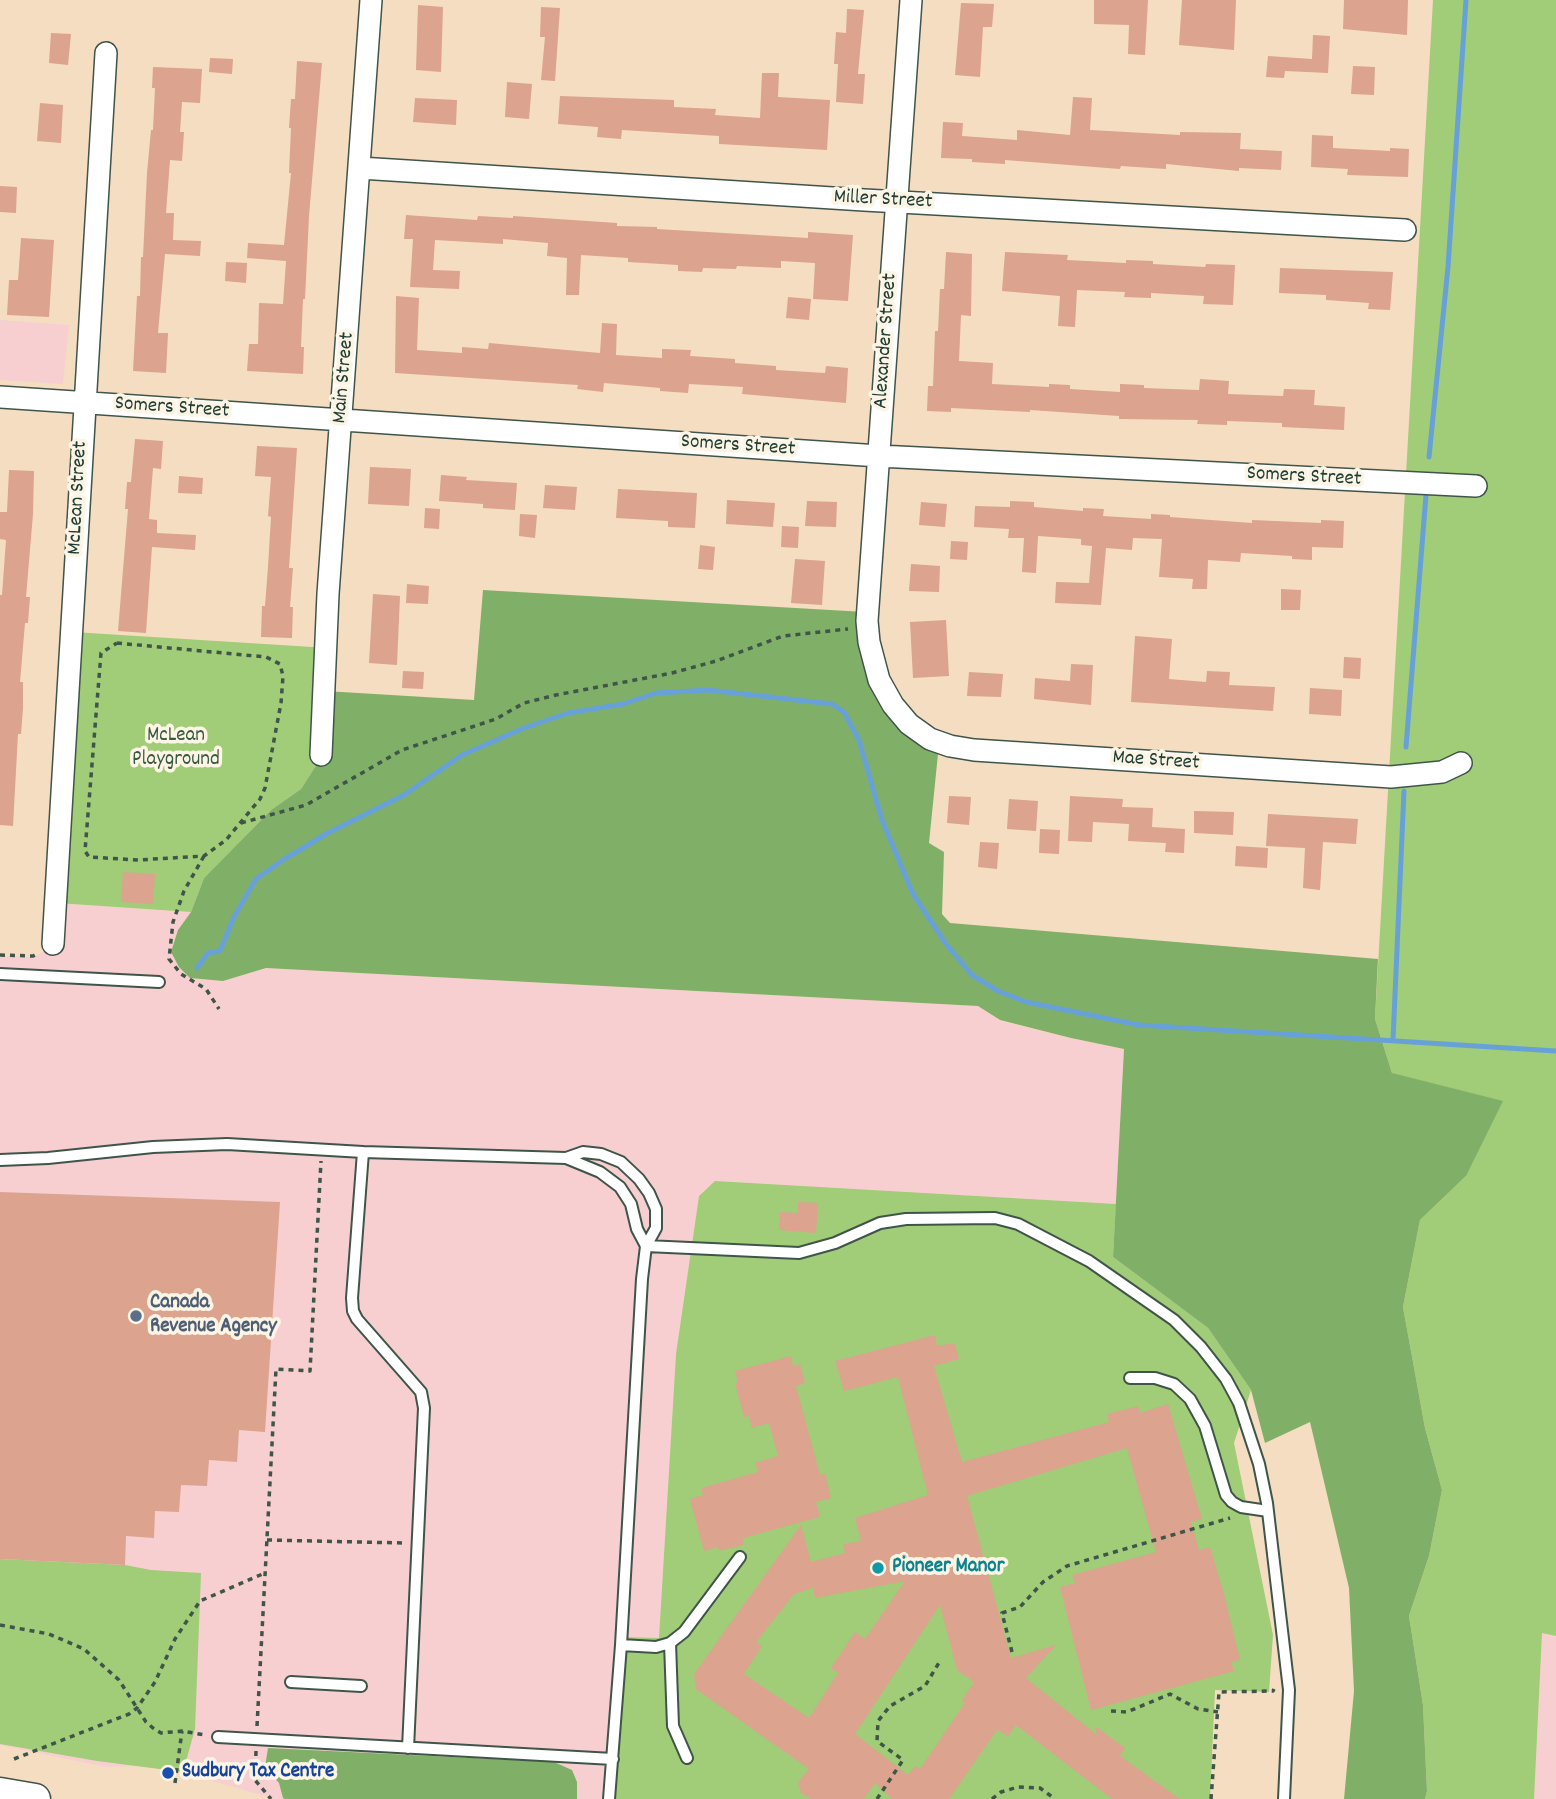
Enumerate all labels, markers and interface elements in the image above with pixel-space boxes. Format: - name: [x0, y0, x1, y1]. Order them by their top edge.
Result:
- street label: Miller Street: [833, 186, 933, 216]
- street label: Alexander Street: [870, 272, 904, 410]
- street label: Main Street: [328, 331, 362, 425]
- street label: Somers Street: [114, 392, 230, 426]
- street label: Somers Street: [680, 430, 796, 464]
- street label: McLean Street: [63, 440, 95, 556]
- street label: Somers Street: [1246, 462, 1362, 494]
- park label: McLean Playground: [132, 724, 220, 774]
- street label: Mae Street: [1112, 746, 1200, 778]
- place label: Canada Revenue Agency: [150, 1291, 277, 1341]
- marker: Canada Revenue Agency: [128, 1308, 144, 1324]
- place label: Pioneer Manor: [892, 1555, 1004, 1581]
- marker: Pioneer Manor: [870, 1560, 886, 1576]
- place label: Sudbury Tax Centre: [182, 1760, 334, 1786]
- marker: Sudbury Tax Centre: [160, 1765, 176, 1781]

